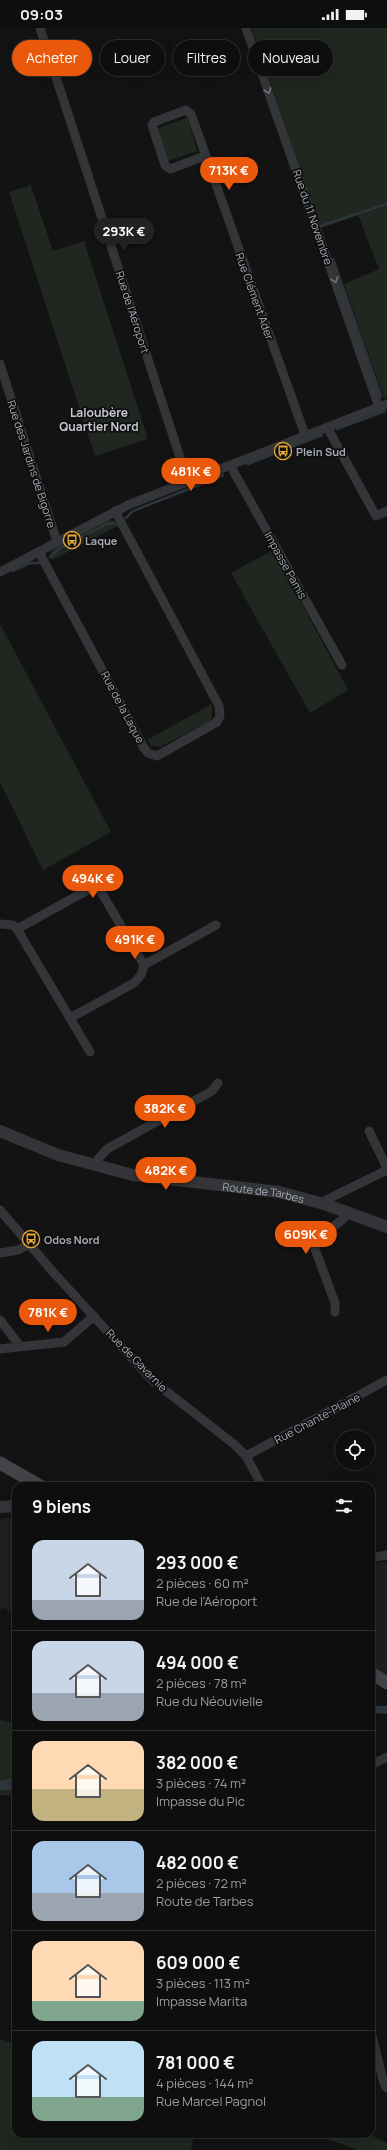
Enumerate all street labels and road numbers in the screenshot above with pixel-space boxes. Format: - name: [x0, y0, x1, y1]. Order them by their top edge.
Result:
- street label: Rue du 11 Novembre: [290, 167, 337, 267]
- street label: Rue Clément Ader: [232, 250, 278, 342]
- street label: Rue de l'Aéroport: [113, 269, 153, 355]
- street label: Rue des Jardins de Bigorre: [4, 398, 60, 530]
- street label: Impasse Pamis: [261, 529, 311, 602]
- street label: Rue de la Laque: [98, 668, 149, 746]
- street label: Route de Tarbes: [222, 1178, 306, 1206]
- street label: Rue de Gavarnie: [103, 1325, 171, 1395]
- street label: Rue Chante-Plaine: [271, 1389, 363, 1447]

